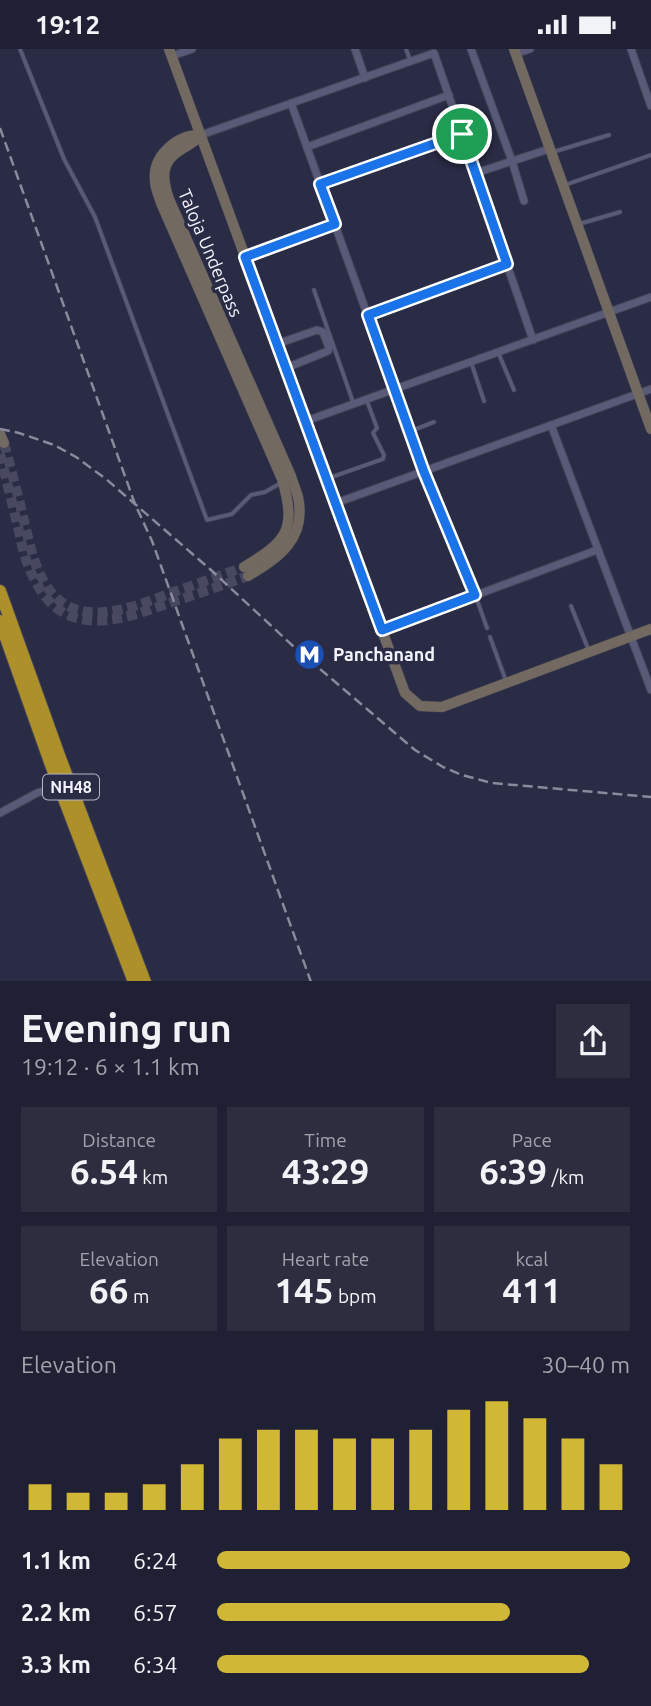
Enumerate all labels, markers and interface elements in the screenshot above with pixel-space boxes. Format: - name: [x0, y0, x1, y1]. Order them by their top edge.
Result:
- text: 19:12: [35, 10, 100, 39]
- pin: [432, 104, 492, 164]
- icon: arrive: [443, 115, 481, 153]
- street label: Taloja Underpass: [175, 186, 247, 320]
- metro station icon: Panchanand: [293, 638, 327, 672]
- place label: Panchanand: [333, 644, 435, 664]
- road number: NH48: [43, 775, 99, 799]
- button: share: [556, 1004, 630, 1078]
- text: Evening run: [21, 1007, 232, 1049]
- text: 19:12 · 6 × 1.1 km: [21, 1054, 200, 1079]
- text: Distance: [82, 1129, 156, 1151]
- text: Time: [304, 1129, 347, 1151]
- text: Pace: [512, 1129, 552, 1151]
- text: 6.54: [70, 1151, 138, 1191]
- text: 43:29: [282, 1151, 369, 1191]
- text: 6:39: [479, 1151, 547, 1191]
- text: km: [138, 1166, 168, 1188]
- text: /km: [547, 1166, 584, 1188]
- text: Elevation: [80, 1248, 159, 1270]
- text: Heart rate: [282, 1248, 369, 1270]
- text: kcal: [515, 1248, 548, 1270]
- text: 66: [89, 1270, 129, 1310]
- text: 145: [274, 1270, 334, 1310]
- text: 411: [502, 1270, 561, 1310]
- text: m: [129, 1285, 149, 1307]
- text: bpm: [334, 1285, 377, 1307]
- text: Elevation: [21, 1352, 117, 1377]
- text: 30–40 m: [542, 1352, 630, 1377]
- text: 1.1 km: [21, 1548, 91, 1573]
- text: 6:24: [133, 1548, 178, 1573]
- text: 2.2 km: [21, 1600, 91, 1625]
- text: 6:57: [133, 1600, 178, 1625]
- text: 3.3 km: [21, 1652, 91, 1677]
- text: 6:34: [133, 1652, 178, 1677]

